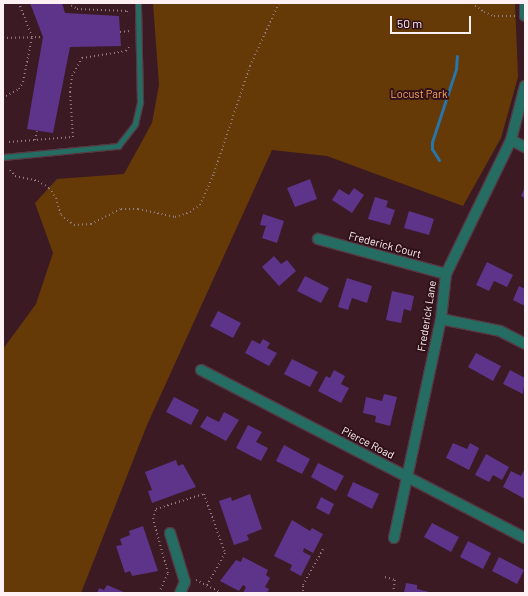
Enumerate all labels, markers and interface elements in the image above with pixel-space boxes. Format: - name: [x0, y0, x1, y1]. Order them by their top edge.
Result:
- scale bar: [392, 8, 473, 34]
- text: 50 m: [397, 16, 422, 30]
- park label: Locust Park: [391, 87, 447, 101]
- street label: Frederick Court: [347, 229, 423, 261]
- street label: Frederick Lane: [415, 280, 439, 352]
- street label: Pierce Road: [340, 424, 396, 462]

